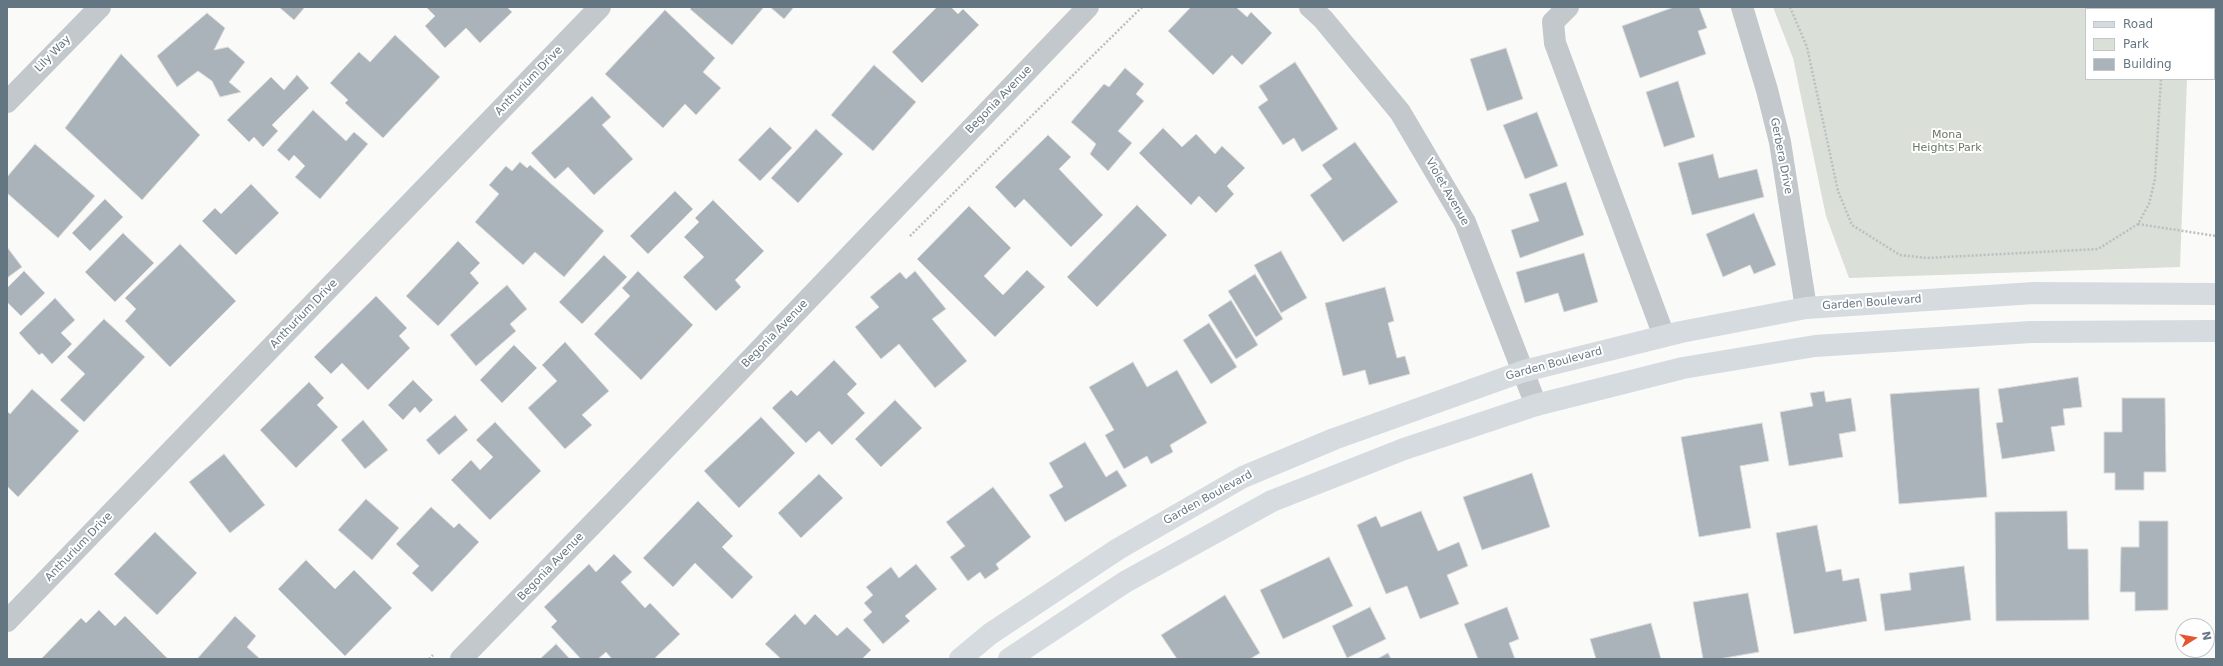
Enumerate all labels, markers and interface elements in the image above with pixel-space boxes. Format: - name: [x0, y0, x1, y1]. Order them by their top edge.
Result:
- legend: [2085, 8, 2215, 80]
- text: Road: [2123, 17, 2153, 31]
- street label: Lily Way: [32, 33, 74, 75]
- text: Park: [2123, 37, 2149, 51]
- street label: Anthurium Drive: [493, 44, 565, 118]
- text: Building: [2123, 57, 2172, 71]
- street label: Begonia Avenue: [963, 63, 1035, 137]
- street label: Gerbera Drive: [1767, 117, 1795, 195]
- park label: Mona Heights Park: [1912, 128, 1982, 154]
- street label: Violet Avenue: [1422, 156, 1472, 228]
- street label: Anthurium Drive: [268, 277, 340, 351]
- street label: Garden Boulevard: [1822, 293, 1922, 313]
- street label: Begonia Avenue: [739, 297, 811, 371]
- street label: Garden Boulevard: [1504, 345, 1604, 383]
- street label: Garden Boulevard: [1161, 468, 1255, 528]
- street label: Anthurium Drive: [43, 510, 115, 584]
- street label: Begonia Avenue: [515, 530, 587, 604]
- north arrow: [2175, 618, 2215, 658]
- text: N: [2199, 630, 2214, 642]

